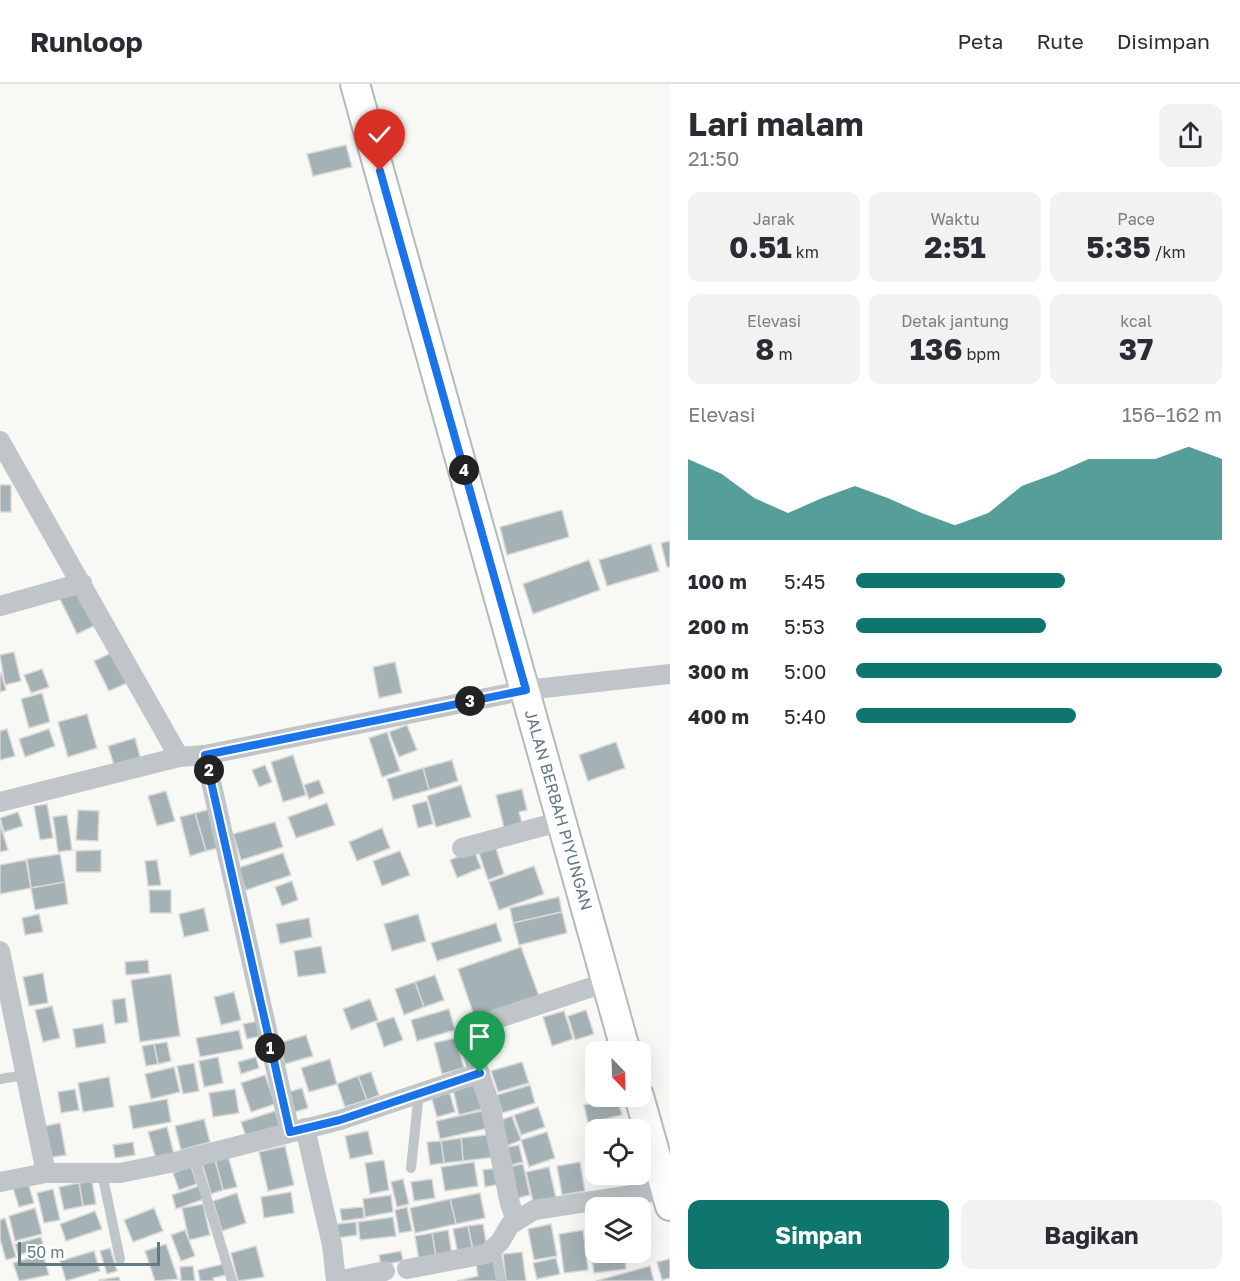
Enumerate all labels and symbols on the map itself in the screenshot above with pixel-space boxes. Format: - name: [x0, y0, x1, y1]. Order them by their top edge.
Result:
- pin: [354, 109, 405, 171]
- pin: 4: [449, 455, 479, 485]
- pin: 3: [455, 686, 485, 716]
- street label: JALAN BERBAH PIYUNGAN: [521, 707, 597, 913]
- pin: 2: [194, 755, 224, 785]
- pin: [454, 1011, 505, 1073]
- pin: 1: [255, 1033, 285, 1063]
- north arrow: [585, 1041, 651, 1107]
- scale bar: [18, 1239, 160, 1266]

